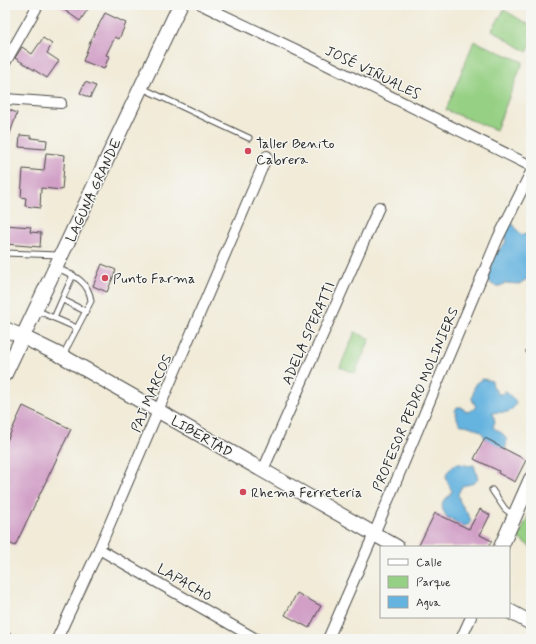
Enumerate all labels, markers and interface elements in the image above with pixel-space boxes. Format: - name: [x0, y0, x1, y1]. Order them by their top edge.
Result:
- street label: JOSÉ VIÑUALES: [322, 42, 423, 104]
- place label: Taller Benito Cabrera: [256, 135, 335, 169]
- street label: LAGUNA GRANDE: [62, 136, 126, 245]
- marker: Taller Benito Cabrera: [243, 146, 253, 156]
- place label: Punto Farma: [113, 270, 195, 288]
- marker: Punto Farma: [100, 273, 110, 283]
- street label: ADELA SPERATTI: [278, 279, 340, 388]
- street label: PROFESOR PEDRO MOLINIERS: [369, 304, 463, 494]
- street label: PAI MARCOS: [127, 351, 177, 435]
- street label: LIBERTAD: [167, 412, 236, 462]
- place label: Rhema Ferreteria: [251, 484, 362, 502]
- marker: Rhema Ferreteria: [238, 487, 248, 497]
- legend: [380, 546, 510, 618]
- text: Calle: [416, 555, 442, 571]
- street label: LAPACHO: [154, 560, 215, 606]
- text: Parque: [416, 575, 451, 591]
- text: Agua: [416, 595, 441, 611]

